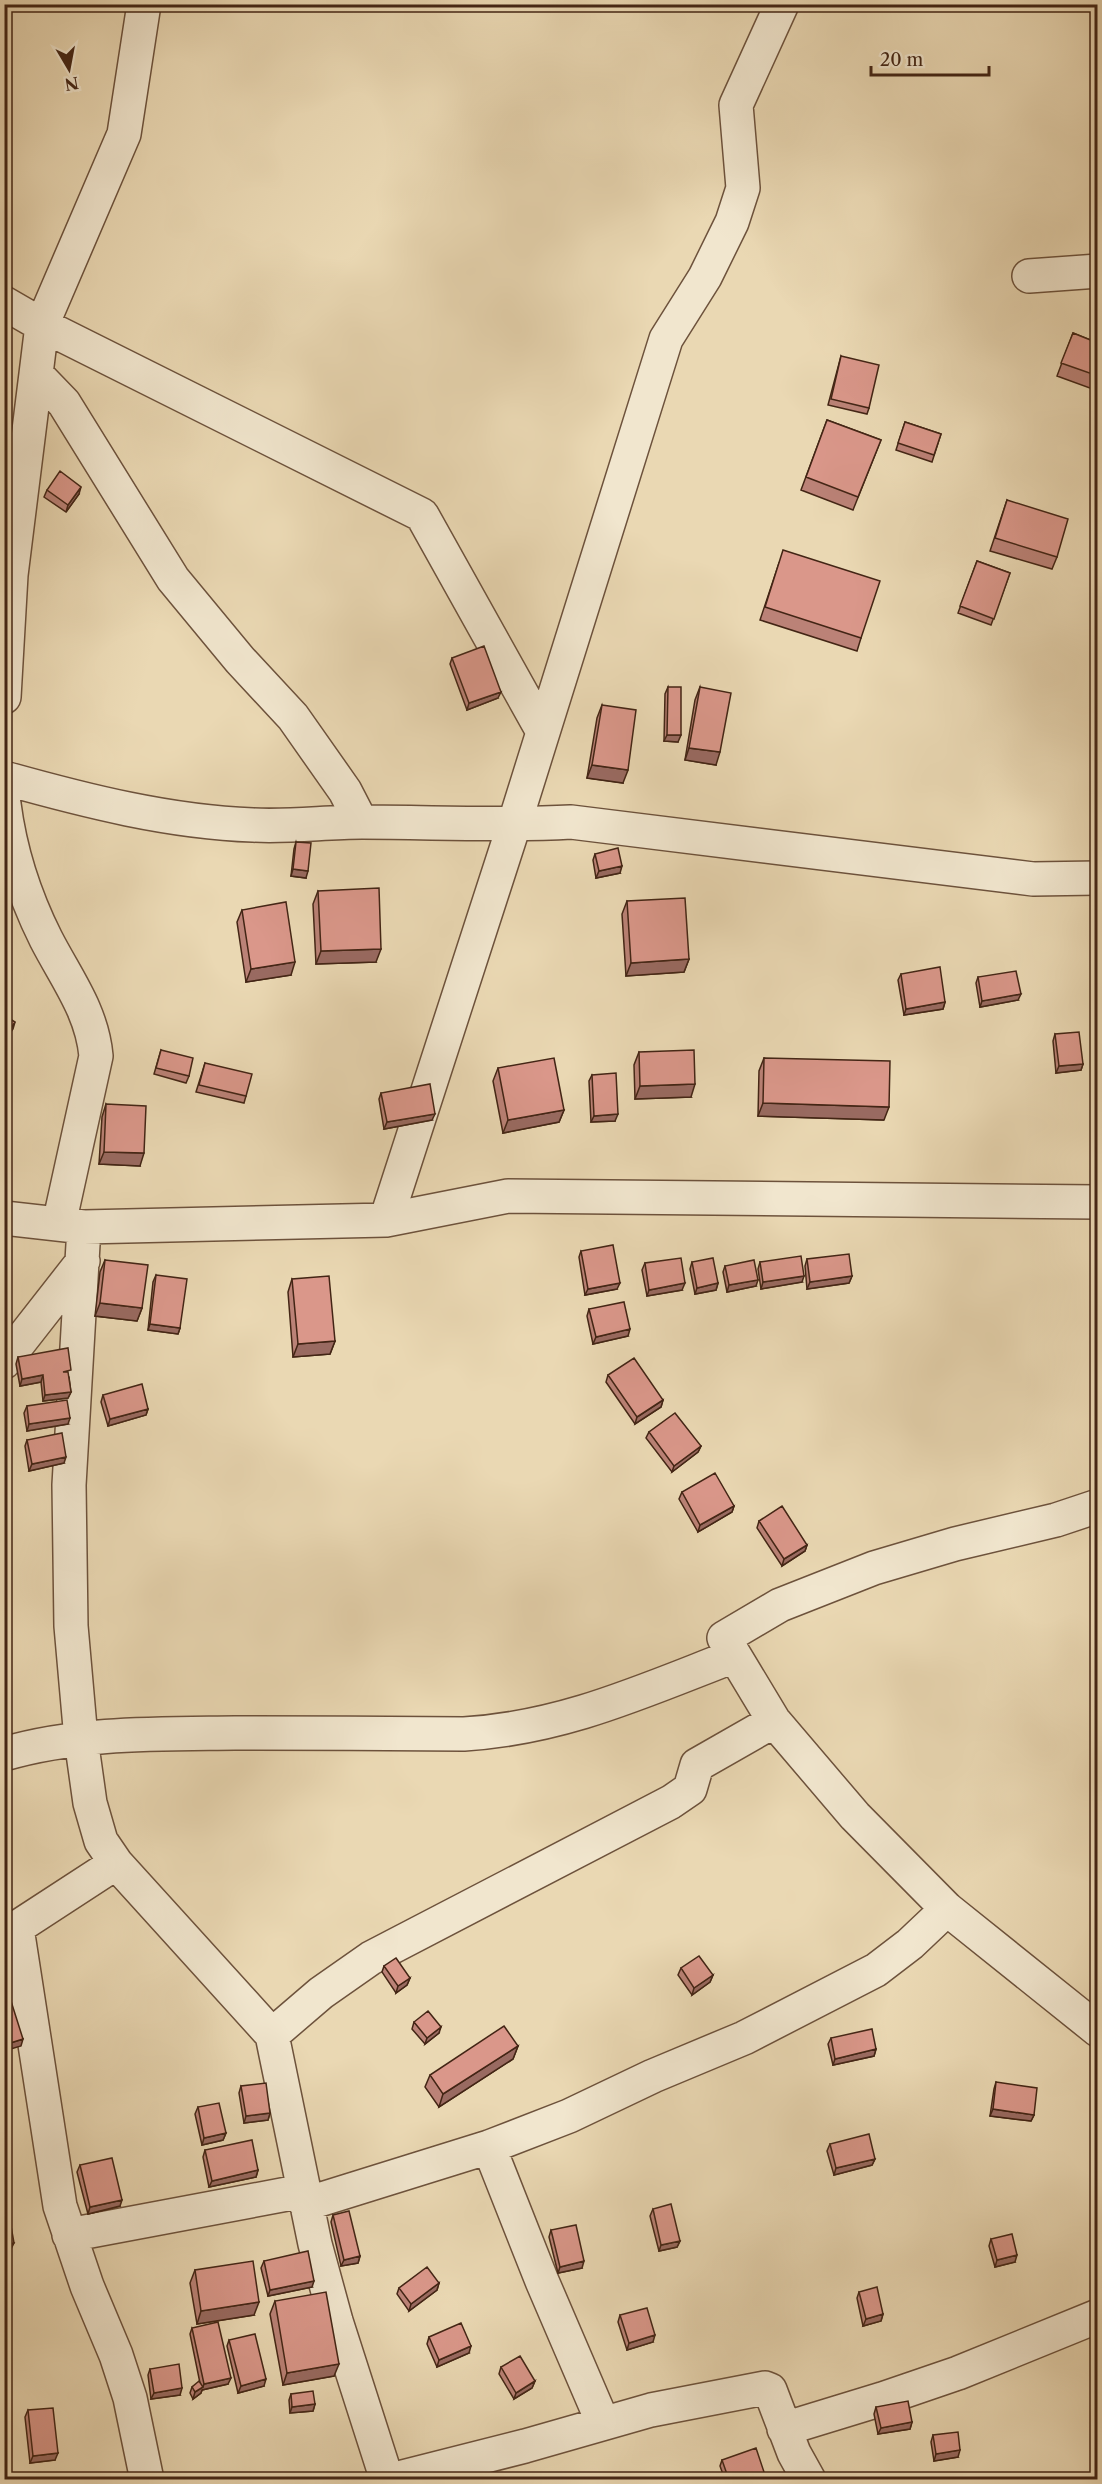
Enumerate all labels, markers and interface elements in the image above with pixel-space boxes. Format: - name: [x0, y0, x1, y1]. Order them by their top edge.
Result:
- north arrow: [39, 39, 99, 99]
- scale bar: [871, 39, 990, 77]
- text: 20 m: [880, 49, 924, 71]
- text: N: [63, 73, 80, 95]

